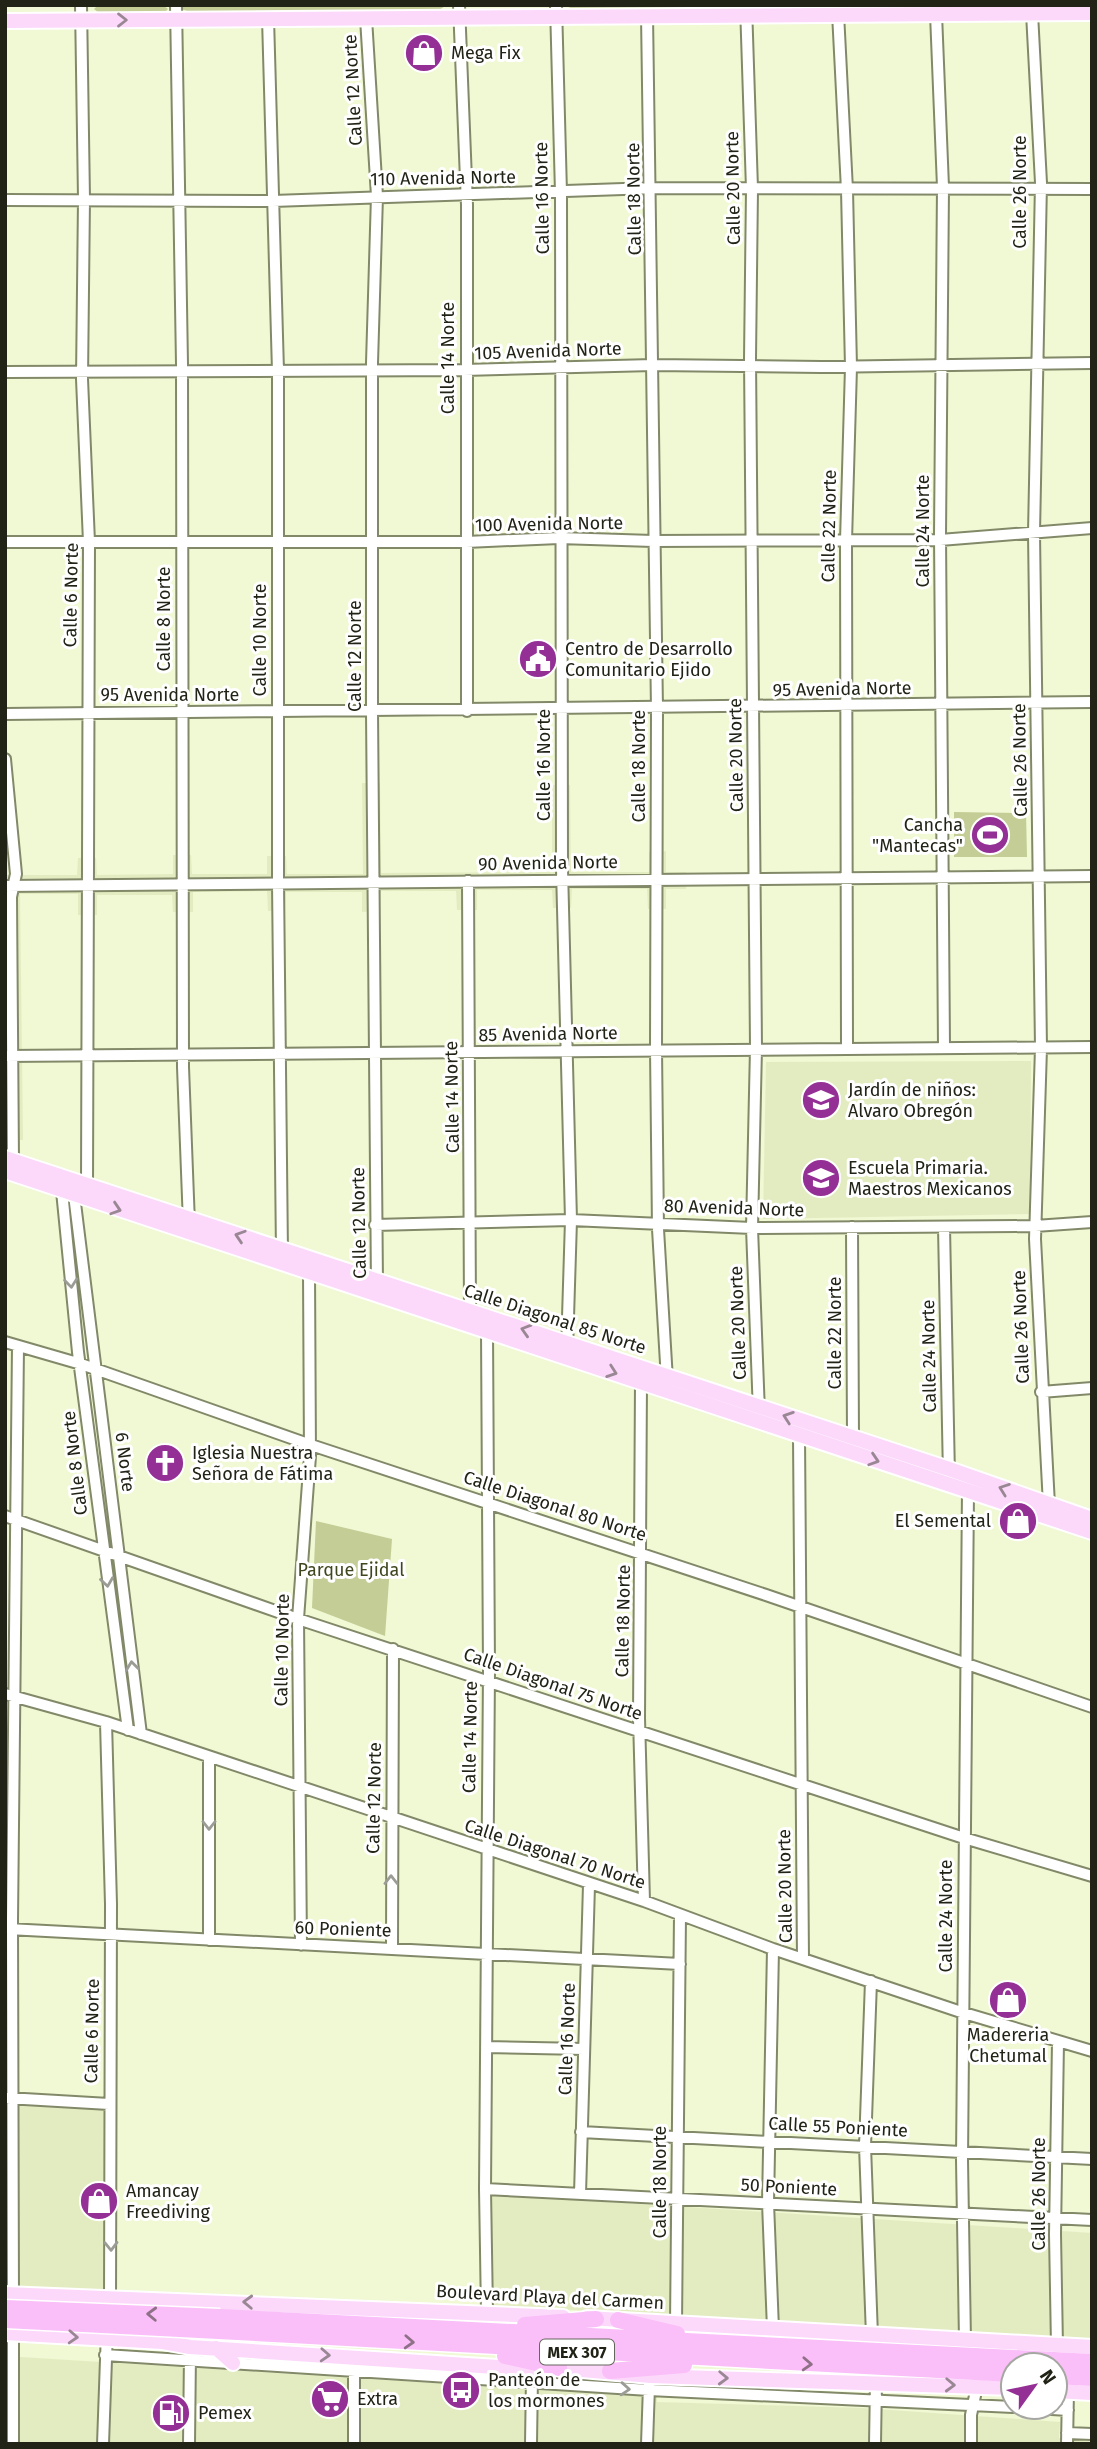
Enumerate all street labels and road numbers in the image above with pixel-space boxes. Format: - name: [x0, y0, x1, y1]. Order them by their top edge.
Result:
- street label: Calle 12 Norte: [339, 34, 367, 146]
- street label: Calle 20 Norte: [721, 131, 745, 245]
- street label: Calle 26 Norte: [1009, 135, 1031, 249]
- street label: Calle 16 Norte: [530, 142, 554, 254]
- street label: Calle 18 Norte: [622, 142, 646, 256]
- street label: 110 Avenida Norte: [370, 166, 516, 190]
- street label: Calle 14 Norte: [437, 302, 459, 414]
- street label: 105 Avenida Norte: [474, 337, 622, 365]
- street label: Calle 22 Norte: [817, 469, 841, 583]
- street label: Calle 24 Norte: [912, 474, 934, 588]
- street label: 100 Avenida Norte: [475, 512, 623, 536]
- street label: Calle 6 Norte: [59, 542, 83, 648]
- street label: Calle 8 Norte: [153, 566, 175, 672]
- street label: Calle 10 Norte: [249, 584, 271, 696]
- street label: Calle 12 Norte: [344, 600, 366, 712]
- street label: 95 Avenida Norte: [772, 677, 912, 701]
- street label: 95 Avenida Norte: [101, 684, 239, 706]
- street label: Calle 20 Norte: [724, 698, 748, 812]
- street label: Calle 26 Norte: [1008, 703, 1032, 817]
- street label: Calle 16 Norte: [533, 709, 555, 821]
- street label: Calle 18 Norte: [628, 710, 650, 822]
- street label: 90 Avenida Norte: [478, 851, 618, 875]
- street label: 85 Avenida Norte: [478, 1022, 618, 1046]
- street label: Calle 14 Norte: [440, 1041, 464, 1153]
- street label: Calle 12 Norte: [347, 1167, 371, 1279]
- street label: 80 Avenida Norte: [663, 1195, 805, 1221]
- street label: Calle 20 Norte: [725, 1266, 751, 1380]
- street label: Calle 26 Norte: [1008, 1270, 1034, 1384]
- street label: Calle 22 Norte: [824, 1277, 846, 1389]
- street label: Calle Diagonal 85 Norte: [461, 1279, 649, 1359]
- street label: Calle 24 Norte: [917, 1299, 941, 1413]
- street label: Calle 8 Norte: [58, 1410, 92, 1516]
- street label: 6 Norte: [110, 1431, 140, 1493]
- street label: Calle Diagonal 80 Norte: [461, 1466, 649, 1546]
- street label: Calle 18 Norte: [611, 1564, 635, 1678]
- street label: Calle 10 Norte: [270, 1593, 294, 1707]
- street label: Calle Diagonal 75 Norte: [461, 1643, 645, 1725]
- street label: Calle 14 Norte: [458, 1681, 482, 1793]
- street label: Calle 12 Norte: [362, 1742, 386, 1854]
- street label: Calle Diagonal 70 Norte: [462, 1814, 648, 1894]
- street label: Calle 20 Norte: [773, 1829, 797, 1943]
- street label: Calle 24 Norte: [935, 1859, 957, 1973]
- street label: 60 Poniente: [294, 1916, 392, 1942]
- street label: Calle 6 Norte: [80, 1978, 104, 2084]
- street label: Calle 16 Norte: [554, 1982, 580, 2096]
- street label: Calle 55 Poniente: [768, 2112, 908, 2142]
- street label: Calle 18 Norte: [649, 2126, 671, 2238]
- street label: Calle 26 Norte: [1028, 2137, 1050, 2251]
- street label: 50 Poniente: [740, 2173, 838, 2201]
- street label: Boulevard Playa del Carmen: [435, 2280, 665, 2314]
- road number: MEX 307: [540, 2340, 614, 2364]

